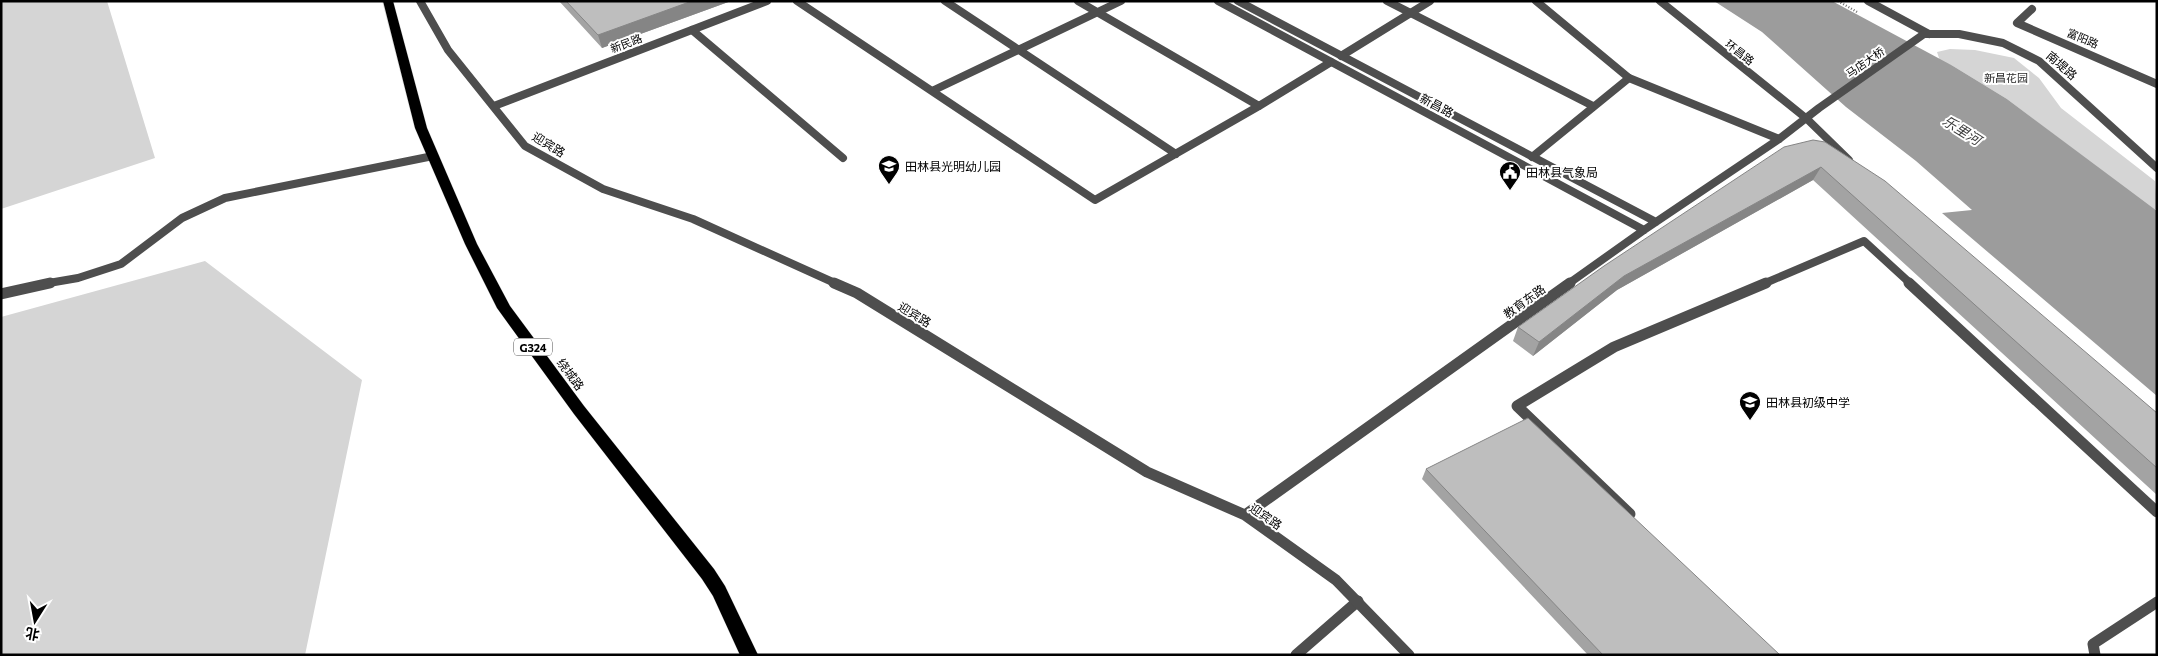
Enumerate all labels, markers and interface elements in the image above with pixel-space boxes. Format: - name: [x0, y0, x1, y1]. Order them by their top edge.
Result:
- street label: 富阳路: [2065, 26, 2101, 50]
- street label: 新民路: [608, 31, 644, 55]
- street label: 环昌路: [1723, 37, 1757, 67]
- street label: 马店大桥: [1843, 44, 1887, 80]
- street label: 南堤路: [2044, 48, 2080, 82]
- park label: 新昌花园: [1984, 71, 2028, 84]
- street label: 新昌路: [1418, 90, 1456, 120]
- water label: 乐里河: [1940, 112, 1987, 150]
- street label: 迎宾路: [530, 129, 568, 159]
- school or university icon: 田林县光明幼儿园: [877, 154, 901, 185]
- place label: 田林县光明幼儿园: [905, 159, 1001, 173]
- public building icon: 田林县气象局: [1498, 160, 1522, 191]
- place label: 田林县气象局: [1526, 165, 1598, 179]
- street label: 教育东路: [1500, 281, 1548, 321]
- street label: 迎宾路: [896, 299, 934, 329]
- road number: G324: [514, 338, 552, 356]
- street label: 绕城路: [555, 355, 587, 393]
- school or university icon: 田林县初级中学: [1738, 390, 1762, 421]
- place label: 田林县初级中学: [1766, 395, 1850, 409]
- street label: 迎宾路: [1247, 500, 1285, 532]
- north arrow: [10, 596, 60, 646]
- text: 北: [24, 625, 41, 644]

